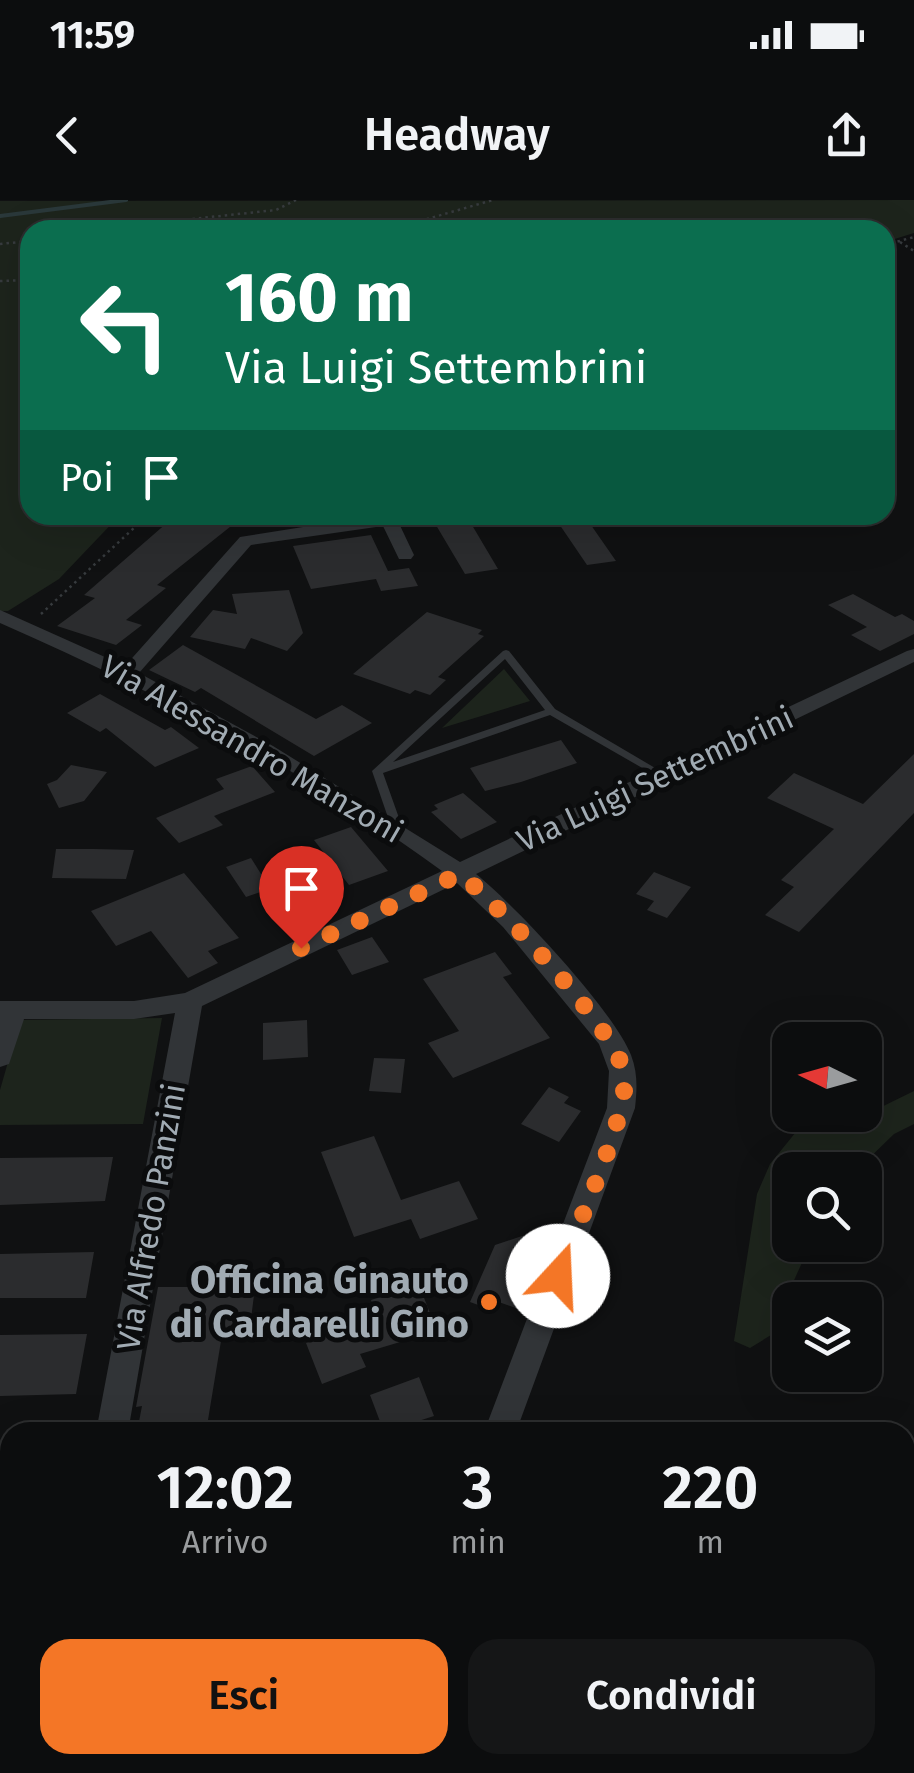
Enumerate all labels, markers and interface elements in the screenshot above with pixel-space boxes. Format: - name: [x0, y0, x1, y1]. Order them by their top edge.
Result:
- text: 11:59: [50, 12, 135, 58]
- icon: back: [40, 108, 95, 163]
- text: Headway: [364, 108, 550, 162]
- icon: share: [819, 108, 874, 163]
- text: 160 m: [225, 256, 414, 340]
- icon: left: [60, 260, 190, 390]
- text: Via Luigi Settembrini: [225, 341, 648, 395]
- icon: arrive: [134, 450, 189, 505]
- text: Poi: [60, 455, 114, 501]
- street label: Via Alessandro Manzoni: [94, 647, 410, 851]
- street label: Via Luigi Settembrini: [511, 698, 799, 860]
- pin: [259, 846, 344, 949]
- icon: arrive: [274, 861, 329, 916]
- north arrow: [772, 1022, 882, 1132]
- map controls: [772, 1022, 882, 1392]
- street label: Via Alfredo Panzini: [109, 1081, 193, 1353]
- button: search: [772, 1152, 882, 1262]
- position arrow: [506, 1224, 610, 1328]
- place label: Officina Ginauto di Cardarelli Gino: [170, 1257, 469, 1347]
- button: layers: [772, 1282, 882, 1392]
- marker: Officina Ginauto di Cardarelli Gino: [478, 1291, 500, 1313]
- text: 12:02: [157, 1452, 294, 1524]
- text: 3: [463, 1452, 493, 1524]
- text: 220: [662, 1452, 758, 1524]
- text: Arrivo: [182, 1523, 268, 1561]
- text: min: [450, 1523, 506, 1561]
- text: m: [697, 1523, 724, 1561]
- button: Esci: [40, 1639, 448, 1754]
- button: Condividi: [468, 1639, 875, 1754]

